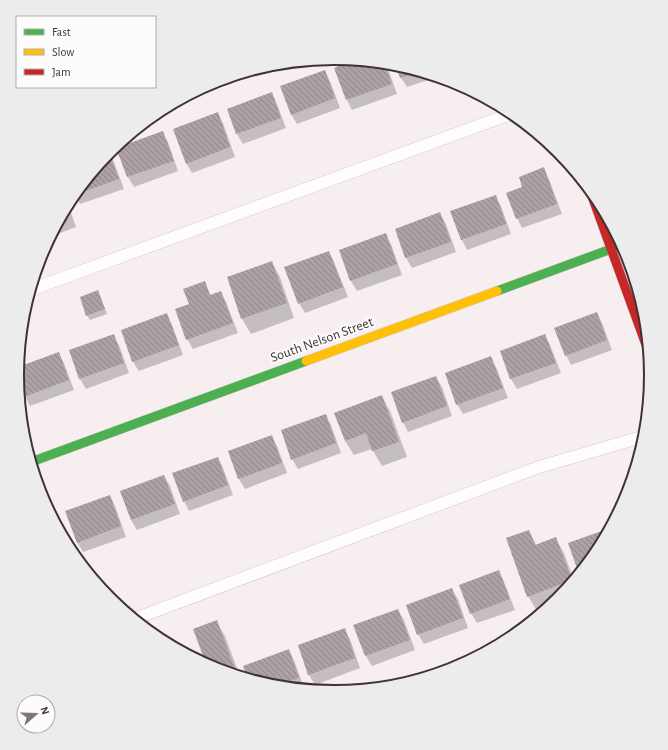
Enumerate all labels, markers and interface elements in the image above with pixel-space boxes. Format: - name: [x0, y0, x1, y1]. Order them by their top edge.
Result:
- legend: [16, 16, 156, 88]
- text: Fast: [52, 26, 71, 38]
- text: Slow: [52, 46, 74, 58]
- text: Jam: [52, 66, 71, 78]
- street label: South Nelson Street: [269, 315, 376, 365]
- north arrow: [16, 694, 56, 734]
- text: N: [38, 705, 51, 716]

